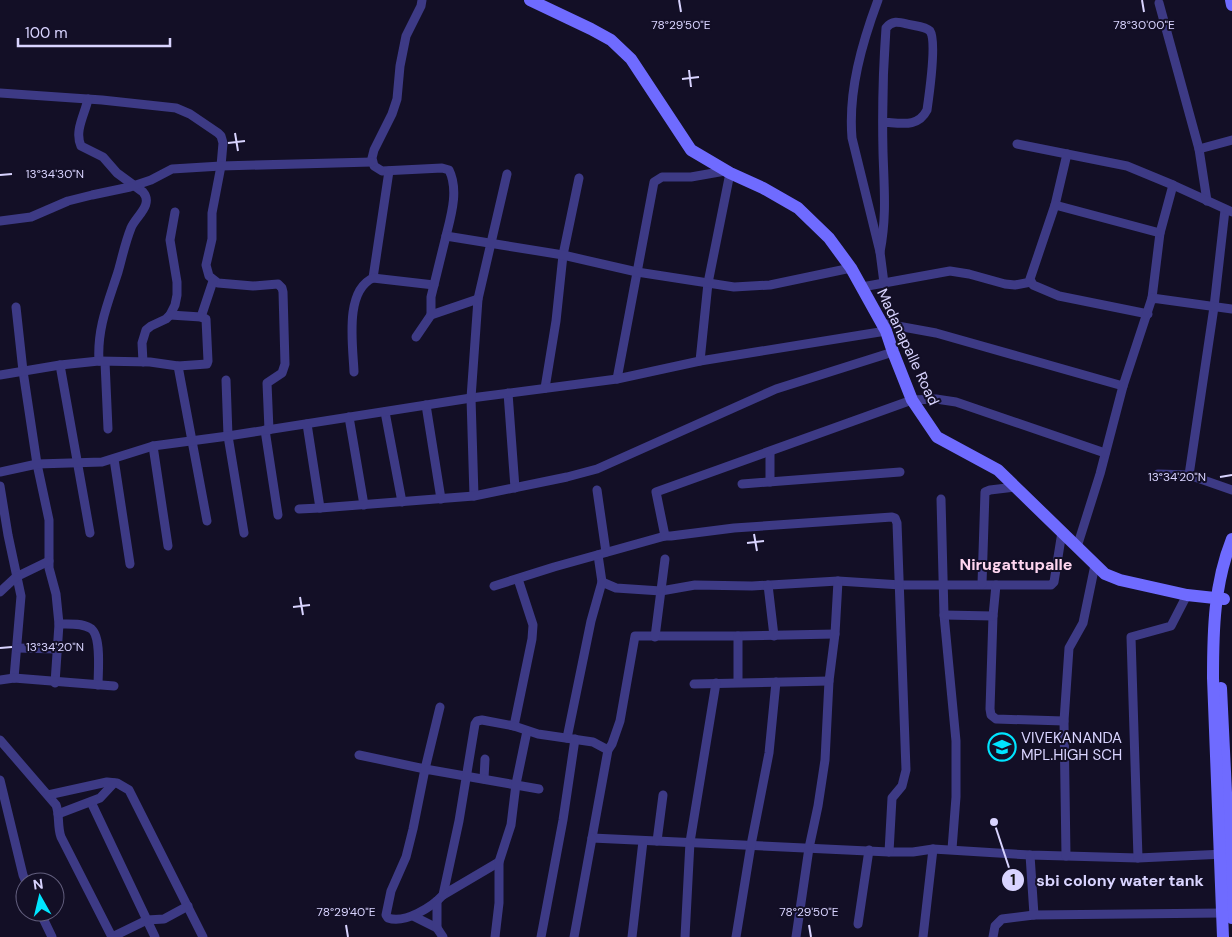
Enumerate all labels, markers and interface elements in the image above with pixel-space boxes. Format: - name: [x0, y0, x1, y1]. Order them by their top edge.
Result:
- scale bar: [18, 15, 170, 47]
- text: 78°29'50"E: [651, 17, 711, 33]
- text: 78°30'00"E: [1113, 17, 1175, 33]
- text: 100 m: [25, 23, 68, 43]
- text: 13°34'30"N: [26, 166, 84, 182]
- street label: Madanapalle Road: [872, 285, 944, 409]
- text: 13°34'20"N: [1148, 469, 1206, 485]
- district label: Nirugattupalle: [959, 554, 1073, 575]
- text: 13°34'20"N: [26, 639, 84, 655]
- place label: VIVEKANANDA MPL.HIGH SCH: [1021, 728, 1122, 765]
- school or university icon: VIVEKANANDA MPL.HIGH SCH: [987, 732, 1017, 762]
- callout: sbi colony water tank: [1001, 865, 1214, 896]
- text: 1: [1010, 870, 1016, 890]
- text: sbi colony water tank: [1036, 870, 1205, 891]
- north arrow: [15, 872, 65, 922]
- text: N: [32, 875, 45, 894]
- text: 78°29'40"E: [317, 904, 376, 920]
- text: 78°29'50"E: [779, 904, 839, 920]

